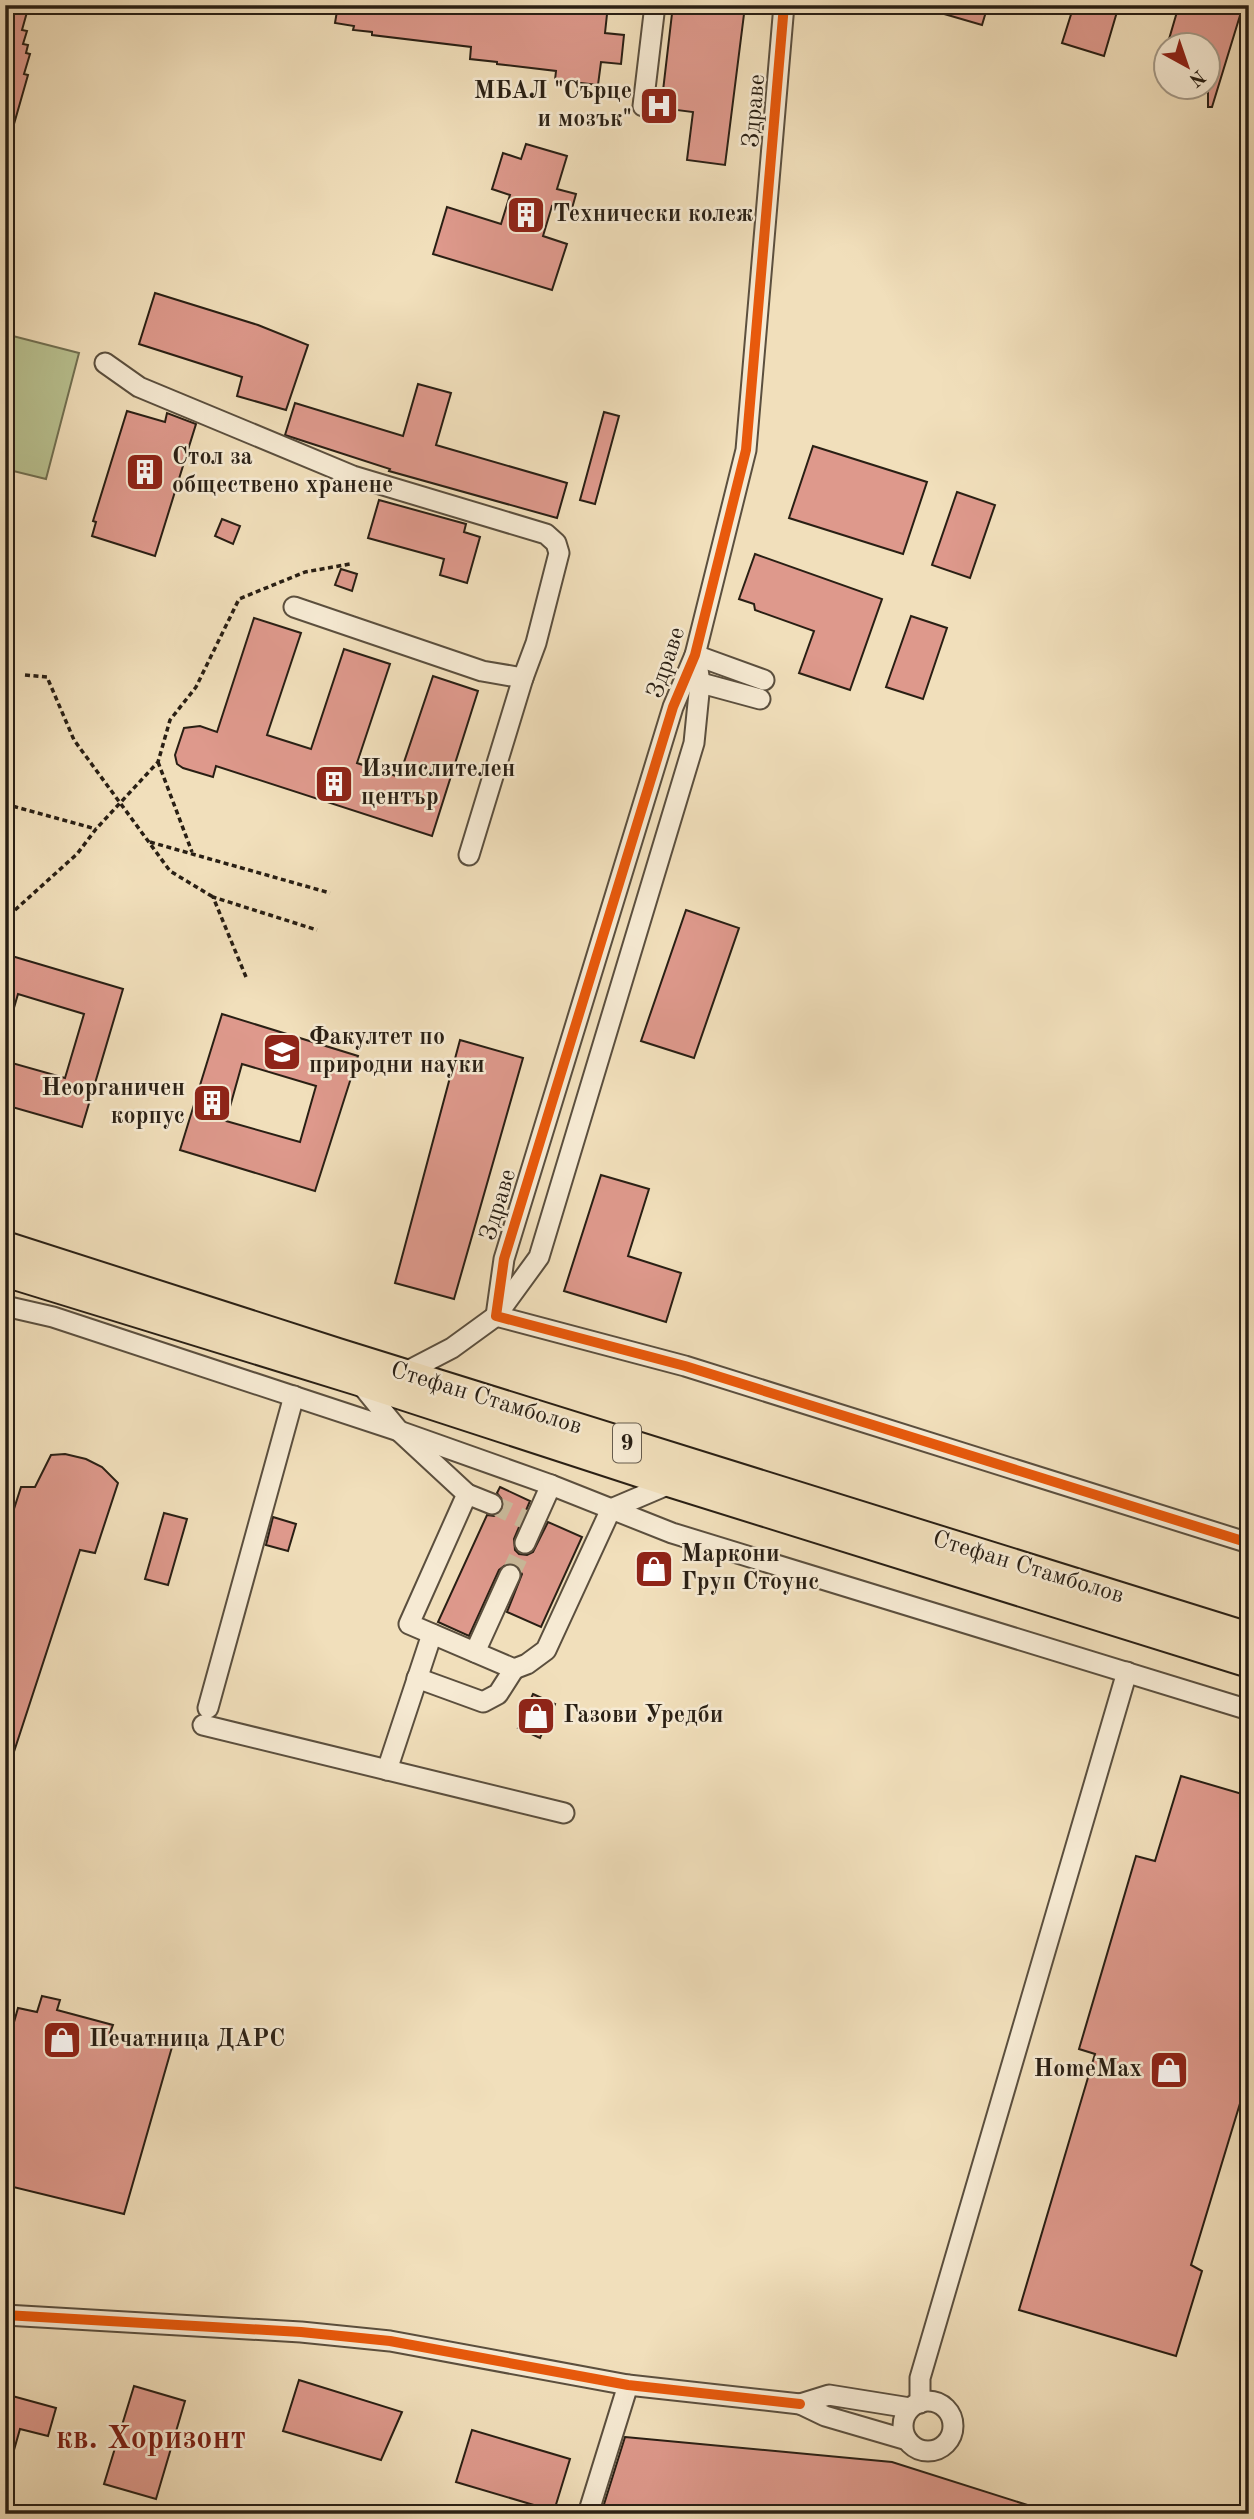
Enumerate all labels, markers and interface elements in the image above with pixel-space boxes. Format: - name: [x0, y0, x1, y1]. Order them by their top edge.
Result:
- north arrow: [1152, 32, 1222, 102]
- text: N: [1184, 65, 1208, 89]
- street label: Здраве: [740, 73, 770, 149]
- place label: МБАЛ "Сърце и мозък": [474, 80, 632, 132]
- hospital icon: МБАЛ "Сърце и мозък": [638, 85, 680, 127]
- building icon: Технически колеж: [505, 194, 547, 236]
- place label: Технически колеж: [553, 203, 753, 227]
- place label: Стол за обществено хранене: [172, 446, 393, 498]
- building icon: Стол за обществено хранене: [124, 451, 166, 493]
- street label: Здраве: [644, 624, 690, 702]
- place label: Изчислителен център: [361, 758, 515, 810]
- building icon: Изчислителен център: [313, 763, 355, 805]
- place label: Факултет по природни науки: [309, 1026, 485, 1078]
- school or university icon: Факултет по природни науки: [261, 1031, 303, 1073]
- place label: Неорганичен корпус: [41, 1077, 185, 1129]
- building icon: Неорганичен корпус: [191, 1082, 233, 1124]
- street label: Здраве: [477, 1166, 521, 1244]
- street label: Стефан Стамболов: [388, 1359, 584, 1439]
- road number: 9: [613, 1424, 641, 1462]
- street label: Стефан Стамболов: [930, 1528, 1126, 1608]
- place label: Маркони Груп Стоунс: [681, 1543, 819, 1595]
- shop icon: Маркони Груп Стоунс: [633, 1548, 675, 1590]
- shop icon: Газови Уредби: [515, 1695, 557, 1737]
- place label: Газови Уредби: [563, 1704, 724, 1728]
- shop icon: Печатница ДАРС: [41, 2019, 83, 2061]
- place label: Печатница ДАРС: [89, 2028, 285, 2052]
- shop icon: HomeMax: [1148, 2049, 1190, 2091]
- place label: HomeMax: [1034, 2058, 1142, 2082]
- district label: кв. Хоризонт: [56, 2424, 246, 2456]

